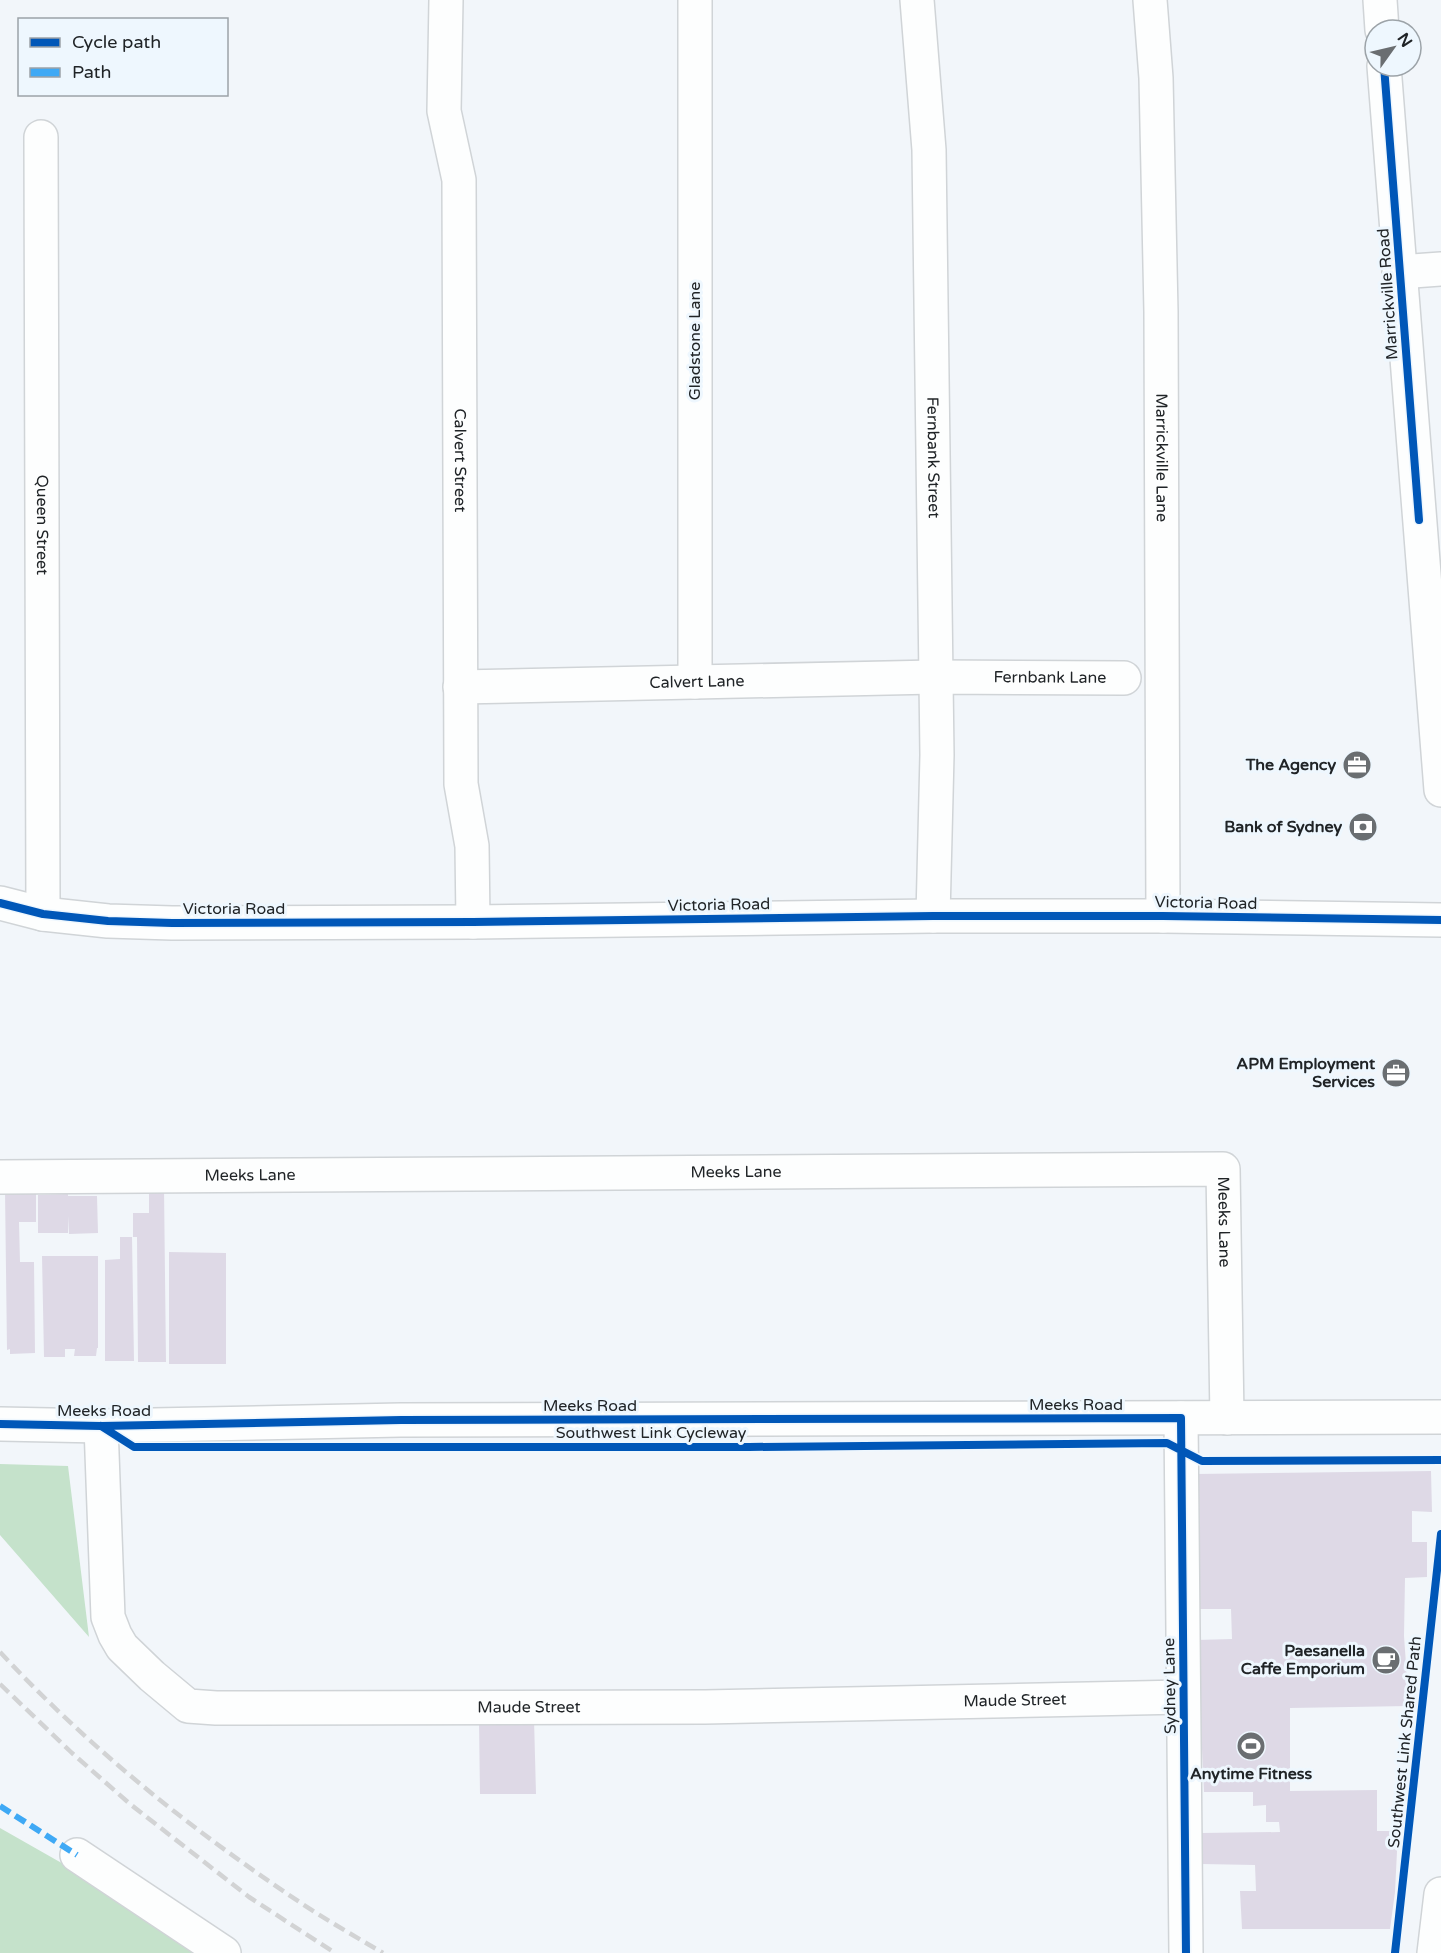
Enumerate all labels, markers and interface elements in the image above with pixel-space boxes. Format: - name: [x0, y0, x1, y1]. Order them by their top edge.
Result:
- legend: [18, 18, 228, 96]
- north arrow: [1363, 18, 1423, 78]
- text: N: [1393, 29, 1416, 51]
- text: Cycle path: [72, 31, 161, 53]
- text: Path: [72, 61, 111, 83]
- street label: Marrickville Road: [1373, 228, 1403, 360]
- street label: Gladstone Lane: [685, 282, 705, 400]
- street label: Marrickville Lane: [1151, 393, 1172, 522]
- street label: Fernbank Street: [922, 397, 944, 518]
- street label: Calvert Street: [450, 408, 470, 512]
- street label: Queen Street: [32, 475, 52, 575]
- street label: Fernbank Lane: [993, 667, 1106, 688]
- street label: Calvert Lane: [649, 671, 745, 693]
- office icon: The Agency: [1341, 749, 1373, 781]
- place label: The Agency: [1245, 755, 1336, 775]
- bank icon: Bank of Sydney: [1347, 811, 1379, 843]
- place label: Bank of Sydney: [1224, 817, 1342, 837]
- street label: Victoria Road: [1155, 892, 1257, 914]
- street label: Victoria Road: [668, 894, 770, 916]
- street label: Victoria Road: [183, 899, 285, 919]
- place label: APM Employment Services: [1236, 1054, 1376, 1092]
- office icon: APM Employment Services: [1380, 1057, 1412, 1089]
- street label: Meeks Lane: [690, 1162, 781, 1182]
- street label: Meeks Lane: [204, 1165, 296, 1186]
- street label: Meeks Lane: [1213, 1176, 1235, 1268]
- street label: Meeks Road: [1029, 1395, 1123, 1415]
- street label: Meeks Road: [543, 1396, 637, 1416]
- street label: Meeks Road: [57, 1401, 151, 1421]
- street label: Southwest Link Cycleway: [556, 1423, 747, 1443]
- street label: Southwest Link Shared Path: [1384, 1635, 1426, 1849]
- street label: Sydney Lane: [1159, 1638, 1181, 1734]
- place label: Paesanella Caffe Emporium: [1241, 1641, 1365, 1679]
- cafe icon: Paesanella Caffe Emporium: [1370, 1644, 1402, 1676]
- street label: Maude Street: [963, 1689, 1067, 1712]
- street label: Maude Street: [477, 1697, 581, 1717]
- sports icon: Anytime Fitness: [1235, 1730, 1267, 1762]
- place label: Anytime Fitness: [1190, 1764, 1312, 1784]

